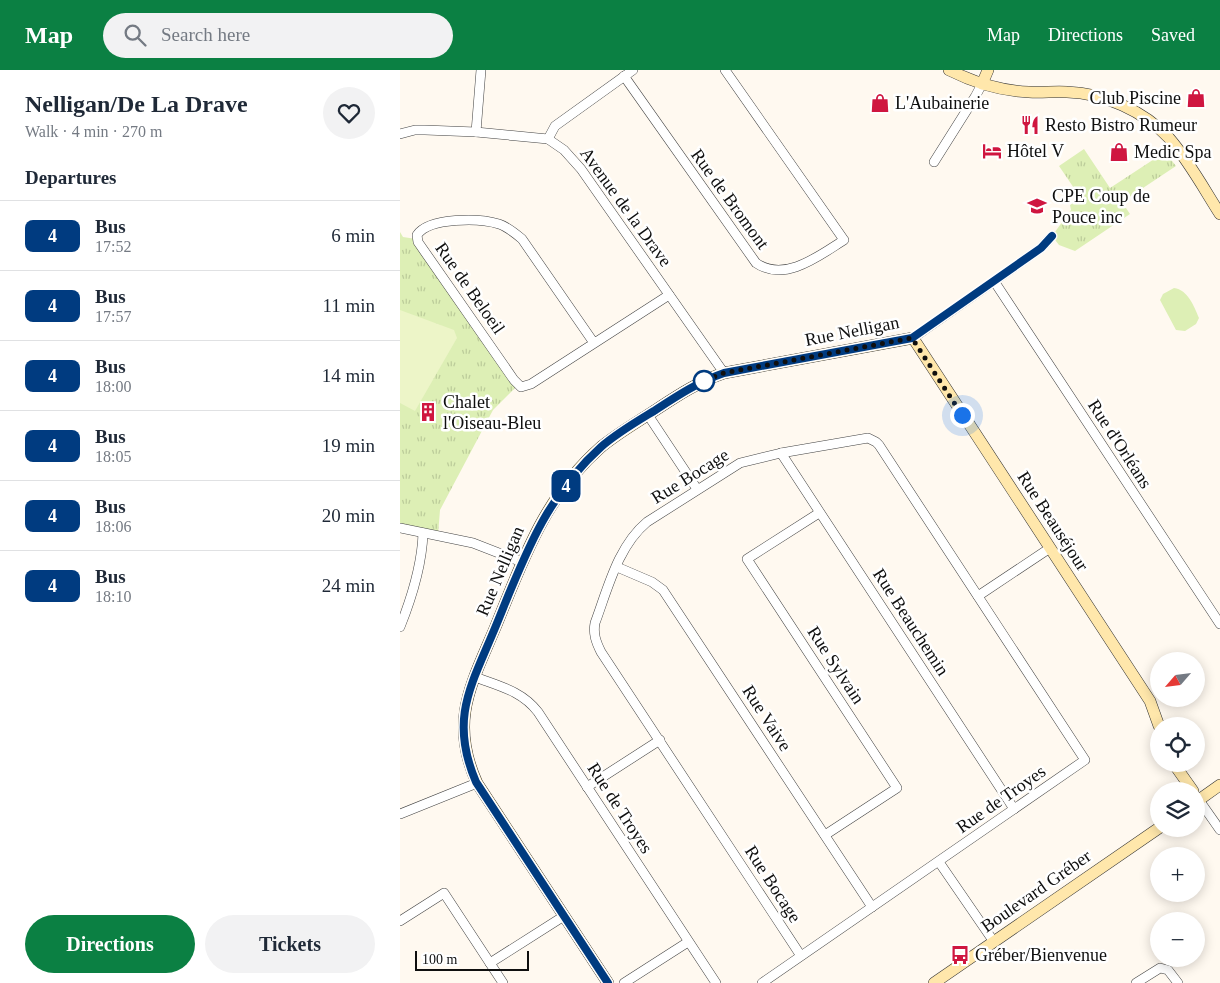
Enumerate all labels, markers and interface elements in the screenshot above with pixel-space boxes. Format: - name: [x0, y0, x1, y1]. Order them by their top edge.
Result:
- search box: [103, 13, 453, 58]
- icon: search: [121, 21, 149, 49]
- text: Map: [25, 22, 73, 48]
- text: Search here: [161, 24, 250, 45]
- text: Map: [987, 25, 1020, 45]
- text: Directions: [1048, 25, 1123, 45]
- text: Saved: [1151, 25, 1195, 45]
- button: heart: [323, 87, 375, 139]
- shop icon: Club Piscine: [1185, 87, 1207, 109]
- place label: Club Piscine: [1089, 88, 1181, 108]
- text: Nelligan/De La Drave: [25, 91, 248, 117]
- shop icon: L'Aubainerie: [869, 92, 891, 114]
- place label: L'Aubainerie: [895, 93, 989, 113]
- restaurant icon: Resto Bistro Rumeur: [1019, 114, 1041, 136]
- place label: Resto Bistro Rumeur: [1045, 115, 1197, 135]
- text: Walk · 4 min · 270 m: [25, 123, 162, 140]
- hotel icon: Hôtel V: [981, 140, 1003, 162]
- place label: Hôtel V: [1007, 141, 1064, 161]
- shop icon: Medic Spa: [1108, 141, 1130, 163]
- place label: Medic Spa: [1134, 142, 1211, 162]
- street label: Avenue de la Drave: [576, 144, 676, 270]
- street label: Rue de Bromont: [687, 145, 773, 253]
- text: Departures: [25, 167, 116, 188]
- place label: CPE Coup de Pouce inc: [1052, 186, 1150, 227]
- school or university icon: CPE Coup de Pouce inc: [1026, 195, 1048, 217]
- text: Bus: [95, 216, 126, 237]
- text: 6 min: [331, 225, 375, 246]
- text: 4: [48, 226, 57, 246]
- text: 17:52: [95, 238, 131, 255]
- street label: Rue de Beloeil: [431, 238, 509, 338]
- text: Bus: [95, 286, 126, 307]
- text: 11 min: [322, 295, 375, 316]
- text: 4: [48, 296, 57, 316]
- text: 17:57: [95, 308, 131, 325]
- street label: Rue Nelligan: [803, 312, 901, 350]
- text: Bus: [95, 356, 126, 377]
- text: 14 min: [322, 365, 375, 386]
- text: 4: [48, 366, 57, 386]
- unlabelled marker: [693, 370, 715, 392]
- text: 18:00: [95, 378, 131, 395]
- place label: Chalet l'Oiseau-Bleu: [443, 392, 541, 433]
- street label: Rue d'Orléans: [1084, 396, 1156, 492]
- building icon: Chalet l'Oiseau-Bleu: [417, 401, 439, 423]
- your location: [950, 403, 975, 428]
- text: Bus: [95, 426, 126, 447]
- text: 19 min: [322, 435, 375, 456]
- text: 4: [48, 436, 57, 456]
- street label: Rue Bocage: [648, 444, 732, 508]
- text: 18:05: [95, 448, 131, 465]
- street label: Rue Beauséjour: [1013, 468, 1093, 574]
- line badge: 4: [550, 470, 582, 502]
- text: 4: [562, 476, 571, 496]
- text: Bus: [95, 496, 126, 517]
- text: 20 min: [322, 505, 375, 526]
- text: 4: [48, 506, 57, 526]
- text: 18:06: [95, 518, 131, 535]
- street label: Rue Nelligan: [472, 523, 528, 619]
- street label: Rue Beauchemin: [869, 565, 953, 679]
- text: Bus: [95, 566, 126, 587]
- text: 24 min: [322, 575, 375, 596]
- text: 4: [48, 576, 57, 596]
- text: 18:10: [95, 588, 131, 605]
- street label: Rue Sylvain: [804, 622, 868, 708]
- north arrow: [1150, 652, 1205, 708]
- map controls: [1150, 652, 1205, 967]
- street label: Rue Vaive: [738, 681, 796, 755]
- button: locate: [1150, 717, 1205, 772]
- street label: Rue de Troyes: [583, 759, 657, 857]
- street label: Rue de Troyes: [953, 761, 1049, 837]
- button: layers: [1150, 782, 1205, 837]
- street label: Rue Bocage: [741, 842, 805, 926]
- street label: Boulevard Gréber: [977, 846, 1095, 936]
- button: +: [1150, 847, 1205, 902]
- button: −: [1150, 912, 1205, 967]
- button: Directions: [25, 915, 195, 973]
- button: Tickets: [205, 915, 375, 973]
- bus stop icon: Gréber/Bienvenue: [949, 944, 971, 966]
- place label: Gréber/Bienvenue: [975, 945, 1107, 965]
- scale bar: [415, 948, 529, 971]
- text: 100 m: [422, 952, 457, 967]

